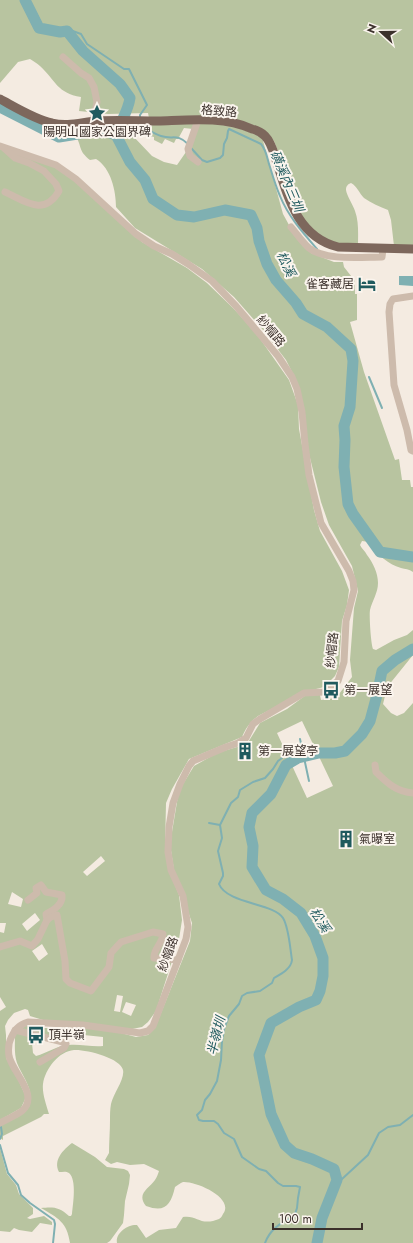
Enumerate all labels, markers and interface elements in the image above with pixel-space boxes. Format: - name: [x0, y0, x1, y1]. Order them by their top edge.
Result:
- north arrow: [361, 12, 401, 52]
- text: N: [363, 21, 381, 35]
- street label: 格致路: [200, 100, 238, 122]
- place icon: 陽明山國家公園界碑: [87, 103, 107, 123]
- place label: 陽明山國家公園界碑: [43, 123, 151, 141]
- water label: 磺溪內三圳: [266, 147, 309, 216]
- water label: 松溪: [272, 248, 301, 282]
- hotel icon: 雀客藏居: [357, 274, 377, 294]
- place label: 雀客藏居: [306, 275, 354, 293]
- street label: 紗帽路: [253, 311, 289, 351]
- street label: 紗帽路: [321, 631, 343, 669]
- bus stop icon: 第一展望: [321, 680, 341, 700]
- place label: 第一展望: [344, 681, 392, 699]
- building icon: 第一展望亭: [235, 741, 255, 761]
- place label: 第一展望亭: [258, 742, 318, 760]
- building icon: 氣曝室: [336, 829, 356, 849]
- place label: 氣曝室: [359, 830, 395, 848]
- water label: 松溪: [305, 904, 336, 938]
- street label: 紗帽路: [153, 934, 183, 974]
- water label: 半嶺圳: [202, 1013, 230, 1057]
- bus stop icon: 頂半嶺: [26, 1025, 46, 1045]
- place label: 頂半嶺: [49, 1026, 85, 1044]
- scale bar: [273, 1205, 362, 1231]
- text: 100 m: [279, 1210, 312, 1228]

